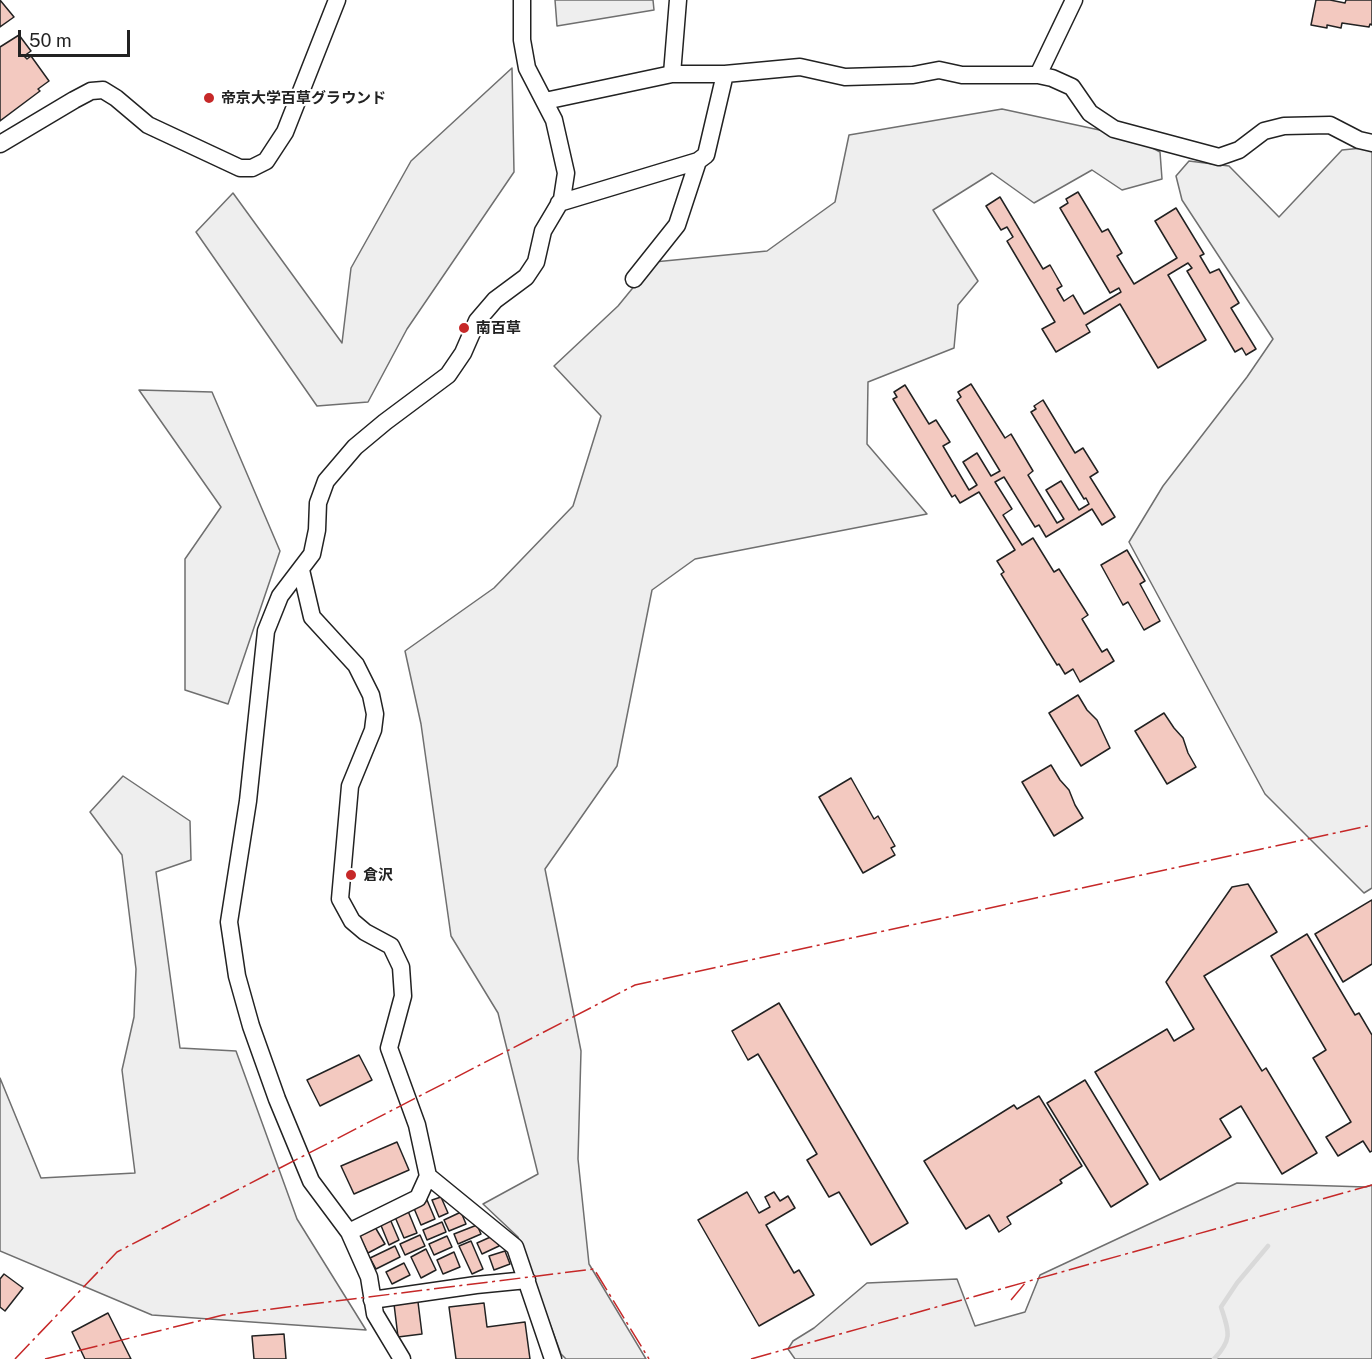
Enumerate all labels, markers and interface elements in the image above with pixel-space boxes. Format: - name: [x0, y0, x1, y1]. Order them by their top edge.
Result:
- scale bar: [21, 18, 134, 56]
- text: 50 m: [29, 30, 72, 51]
- place label: 帝京大学百草グラウンド: [221, 89, 386, 107]
- marker: 帝京大学百草グラウンド: [202, 91, 216, 105]
- place label: 南百草: [476, 319, 521, 337]
- marker: 南百草: [457, 321, 471, 335]
- place label: 倉沢: [363, 866, 393, 884]
- marker: 倉沢: [344, 868, 358, 882]

